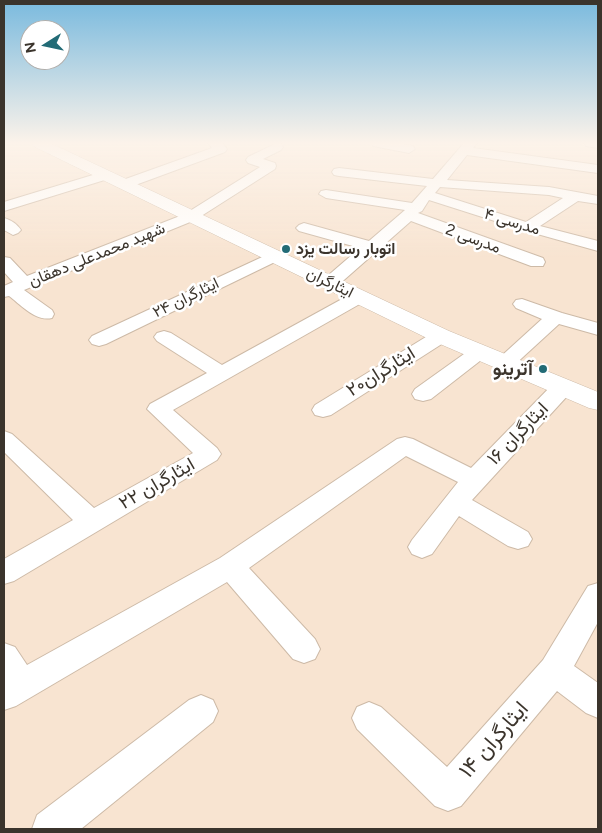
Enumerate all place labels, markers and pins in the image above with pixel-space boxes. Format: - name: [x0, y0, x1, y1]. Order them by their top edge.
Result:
- place label: اتوبار رسالت یزد: [296, 239, 395, 259]
- marker: اتوبار رسالت یزد: [280, 243, 292, 255]
- place label: آترینو: [493, 358, 533, 380]
- marker: آترینو: [537, 363, 549, 375]

